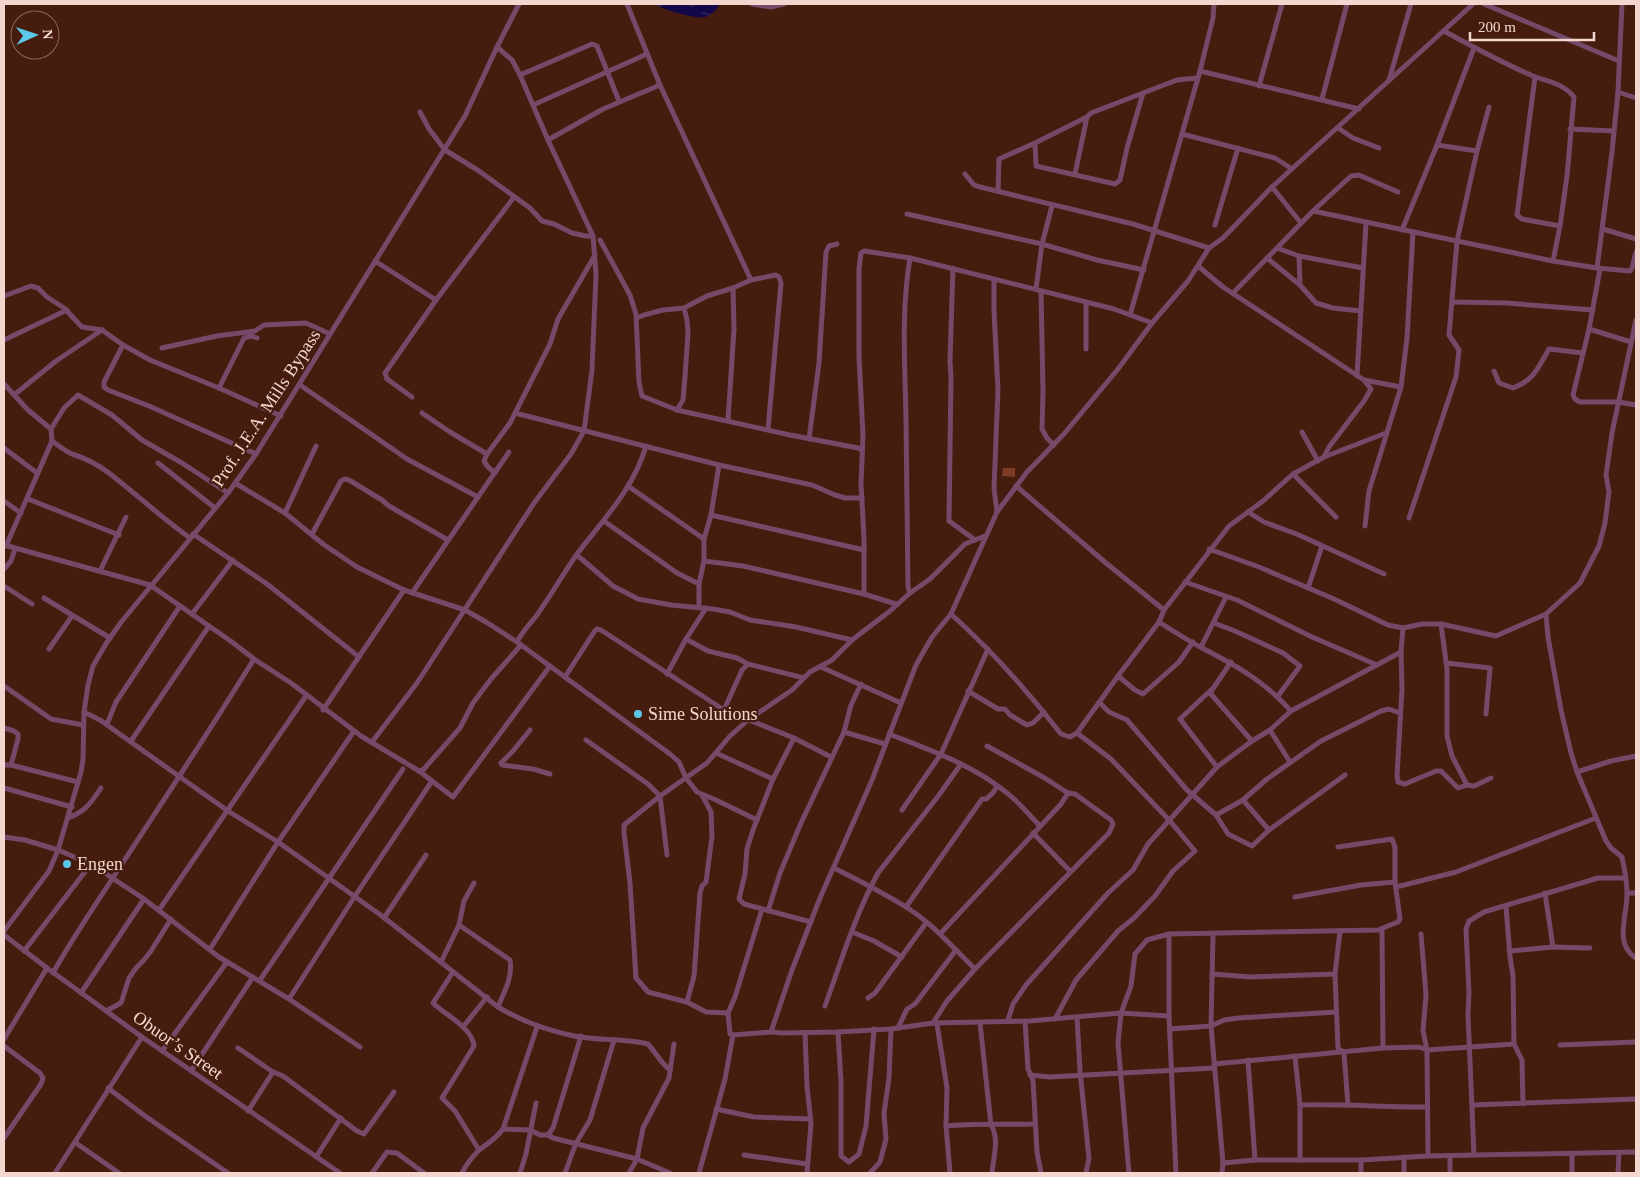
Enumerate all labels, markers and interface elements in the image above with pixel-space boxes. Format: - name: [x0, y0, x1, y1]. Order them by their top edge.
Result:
- north arrow: [10, 10, 60, 60]
- scale bar: [1470, 10, 1594, 42]
- text: 200 m: [1478, 19, 1516, 35]
- text: N: [40, 29, 55, 40]
- street label: Prof. J.E.A. Mills Bypass: [208, 326, 324, 490]
- place label: Sime Solutions: [648, 704, 758, 724]
- marker: Sime Solutions: [632, 708, 644, 720]
- place label: Engen: [77, 854, 123, 874]
- marker: Engen: [61, 858, 73, 870]
- street label: Obuor’s Street: [129, 1007, 227, 1083]

